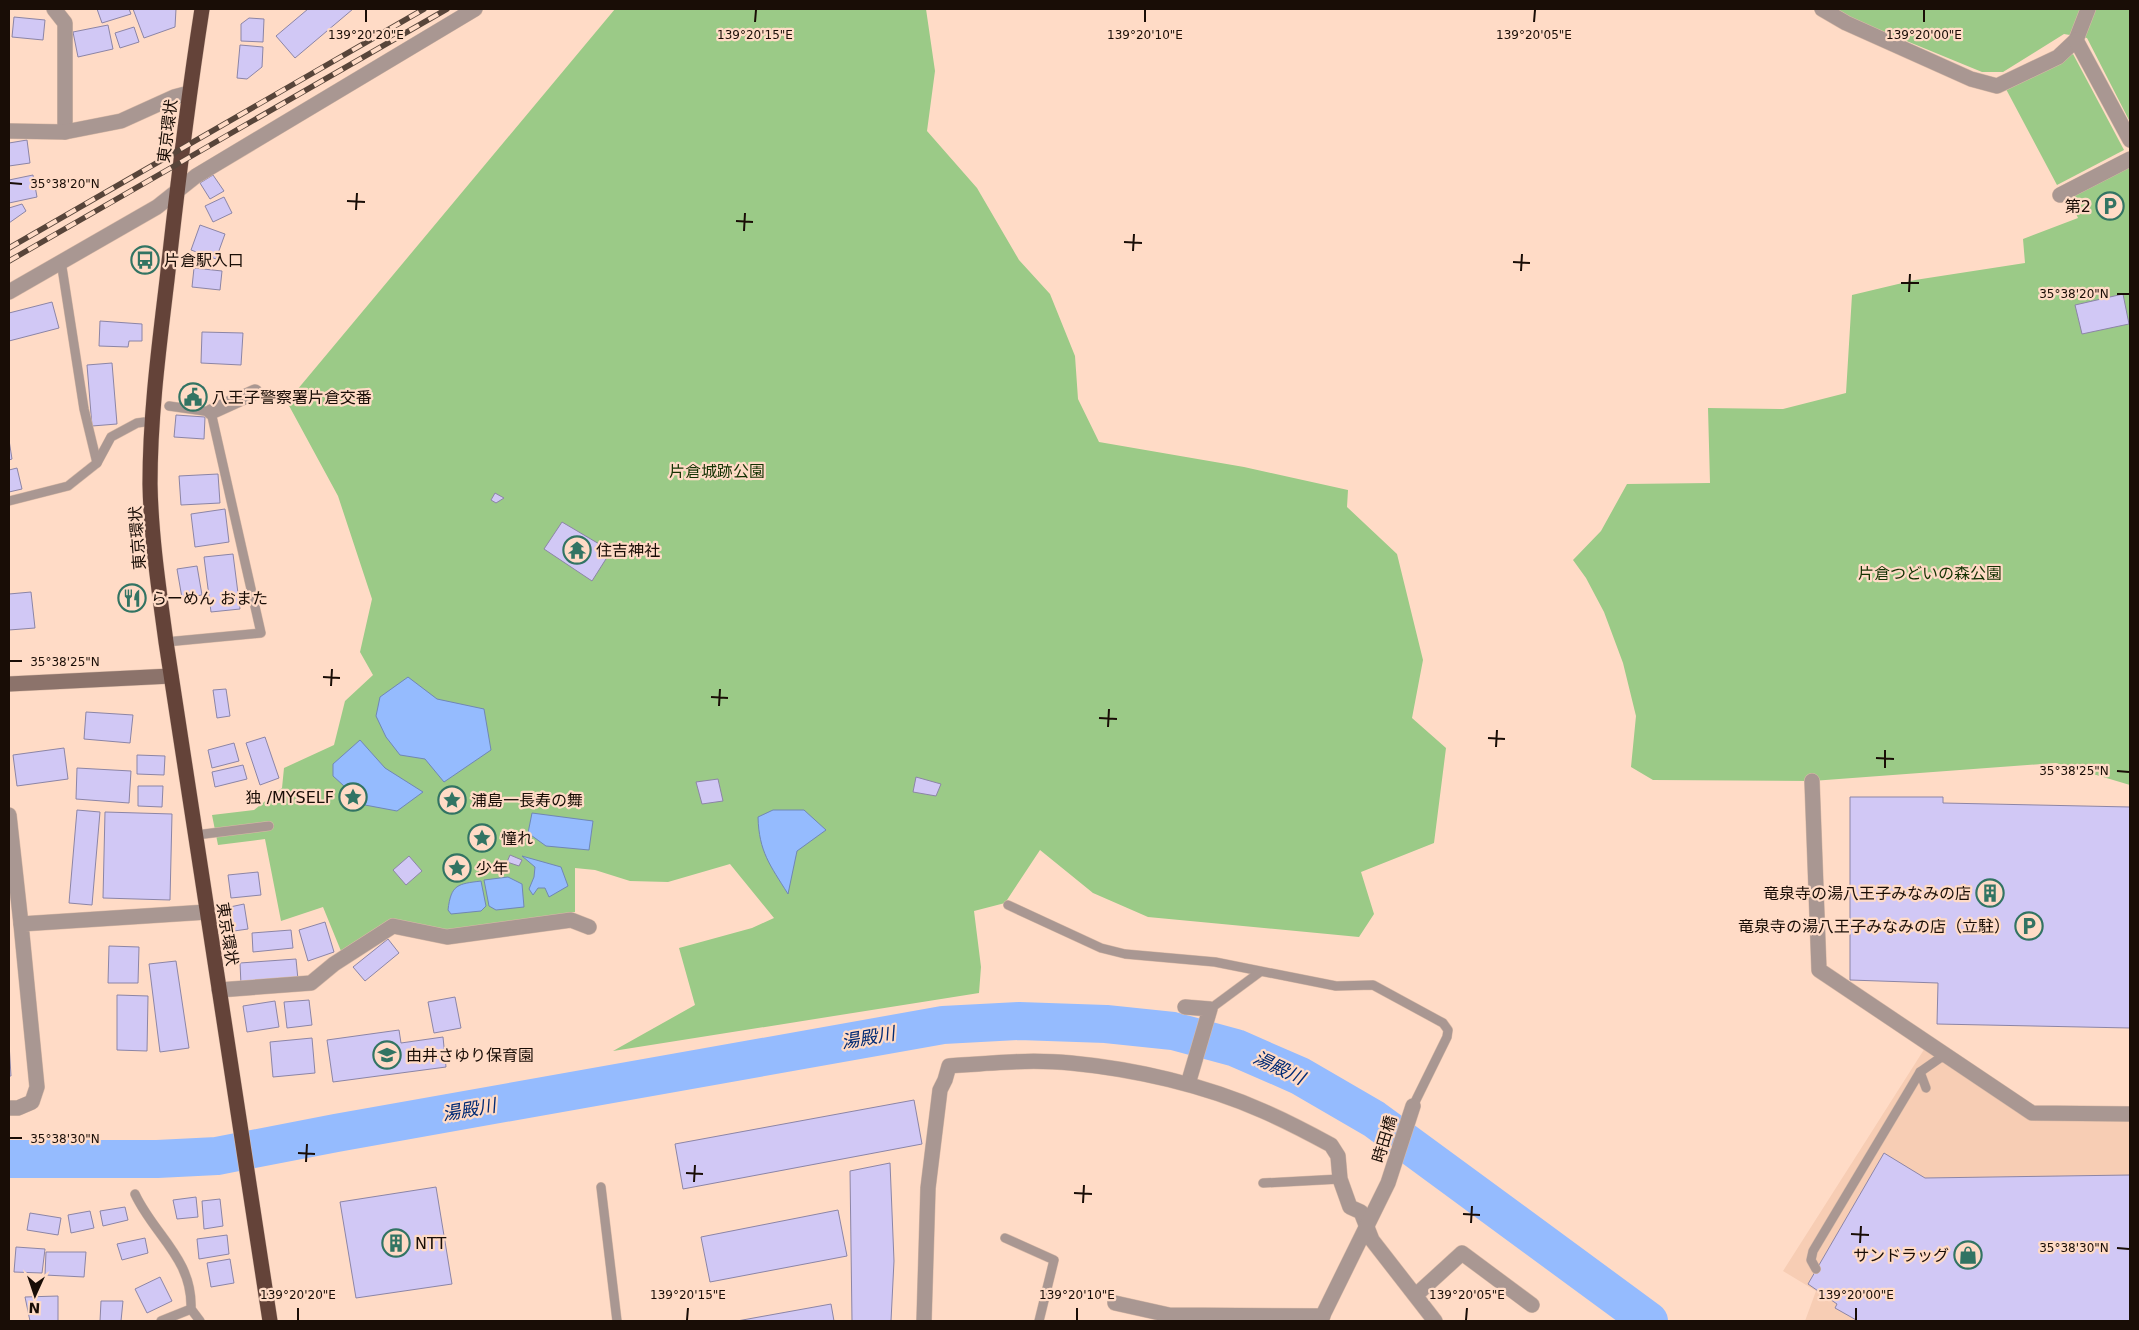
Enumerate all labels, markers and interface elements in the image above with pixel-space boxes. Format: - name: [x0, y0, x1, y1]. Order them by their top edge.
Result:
- text: 139°20'20"E: [328, 28, 404, 42]
- text: 139°20'15"E: [717, 28, 793, 42]
- text: 139°20'10"E: [1107, 28, 1183, 42]
- text: 139°20'05"E: [1496, 28, 1572, 42]
- text: 139°20'00"E: [1886, 28, 1962, 42]
- street label: 東京環状: [154, 98, 181, 164]
- text: 35°38'20"N: [30, 177, 100, 191]
- parking icon: 第2: [2095, 191, 2125, 221]
- place label: 第2: [2065, 197, 2091, 216]
- bus stop icon: 片倉駅入口: [130, 245, 160, 275]
- place label: 片倉駅入口: [164, 251, 244, 270]
- text: 35°38'20"N: [2039, 287, 2109, 301]
- public building icon: 八王子警察署片倉交番: [178, 382, 208, 412]
- place label: 八王子警察署片倉交番: [212, 388, 372, 407]
- park label: 片倉城跡公園: [669, 462, 765, 481]
- street label: 東京環状: [126, 505, 149, 571]
- temple icon: 住吉神社: [562, 535, 592, 565]
- place label: 住吉神社: [596, 541, 660, 560]
- park label: 片倉つどいの森公園: [1858, 564, 2002, 583]
- restaurant icon: らーめん おまた: [117, 583, 147, 613]
- place label: らーめん おまた: [151, 589, 268, 608]
- text: 35°38'25"N: [30, 655, 100, 669]
- text: 35°38'25"N: [2039, 764, 2109, 778]
- place icon: 独 /MYSELF: [338, 782, 368, 812]
- place icon: 浦島一長寿の舞: [437, 785, 467, 815]
- place label: 独 /MYSELF: [246, 788, 334, 807]
- place label: 浦島一長寿の舞: [471, 791, 583, 810]
- place icon: 憧れ: [467, 823, 497, 853]
- place label: 憧れ: [501, 829, 533, 848]
- place icon: 少年: [442, 853, 472, 883]
- place label: 少年: [476, 859, 508, 878]
- building icon: 竜泉寺の湯八王子みなみの店: [1975, 878, 2005, 908]
- place label: 竜泉寺の湯八王子みなみの店: [1763, 884, 1971, 903]
- street label: 東京環状: [213, 901, 242, 967]
- parking icon: 竜泉寺の湯八王子みなみの店（立駐）: [2014, 911, 2044, 941]
- place label: 竜泉寺の湯八王子みなみの店（立駐）: [1738, 917, 2010, 936]
- water label: 湯殿川: [840, 1022, 898, 1053]
- school or university icon: 由井さゆり保育園: [372, 1040, 402, 1070]
- place label: 由井さゆり保育園: [406, 1046, 534, 1065]
- water label: 湯殿川: [1250, 1047, 1310, 1089]
- water label: 湯殿川: [441, 1094, 499, 1125]
- street label: 時田橋: [1368, 1113, 1401, 1165]
- text: 35°38'30"N: [30, 1132, 100, 1146]
- building icon: NTT: [381, 1228, 411, 1258]
- place label: NTT: [415, 1234, 446, 1253]
- shop icon: サンドラッグ: [1953, 1240, 1983, 1270]
- text: 35°38'30"N: [2039, 1241, 2109, 1255]
- place label: サンドラッグ: [1853, 1246, 1949, 1265]
- north arrow: [10, 1270, 60, 1320]
- text: 139°20'20"E: [260, 1288, 336, 1302]
- text: 139°20'15"E: [650, 1288, 726, 1302]
- text: 139°20'10"E: [1039, 1288, 1115, 1302]
- text: 139°20'05"E: [1429, 1288, 1505, 1302]
- text: 139°20'00"E: [1818, 1288, 1894, 1302]
- text: N: [28, 1300, 41, 1316]

